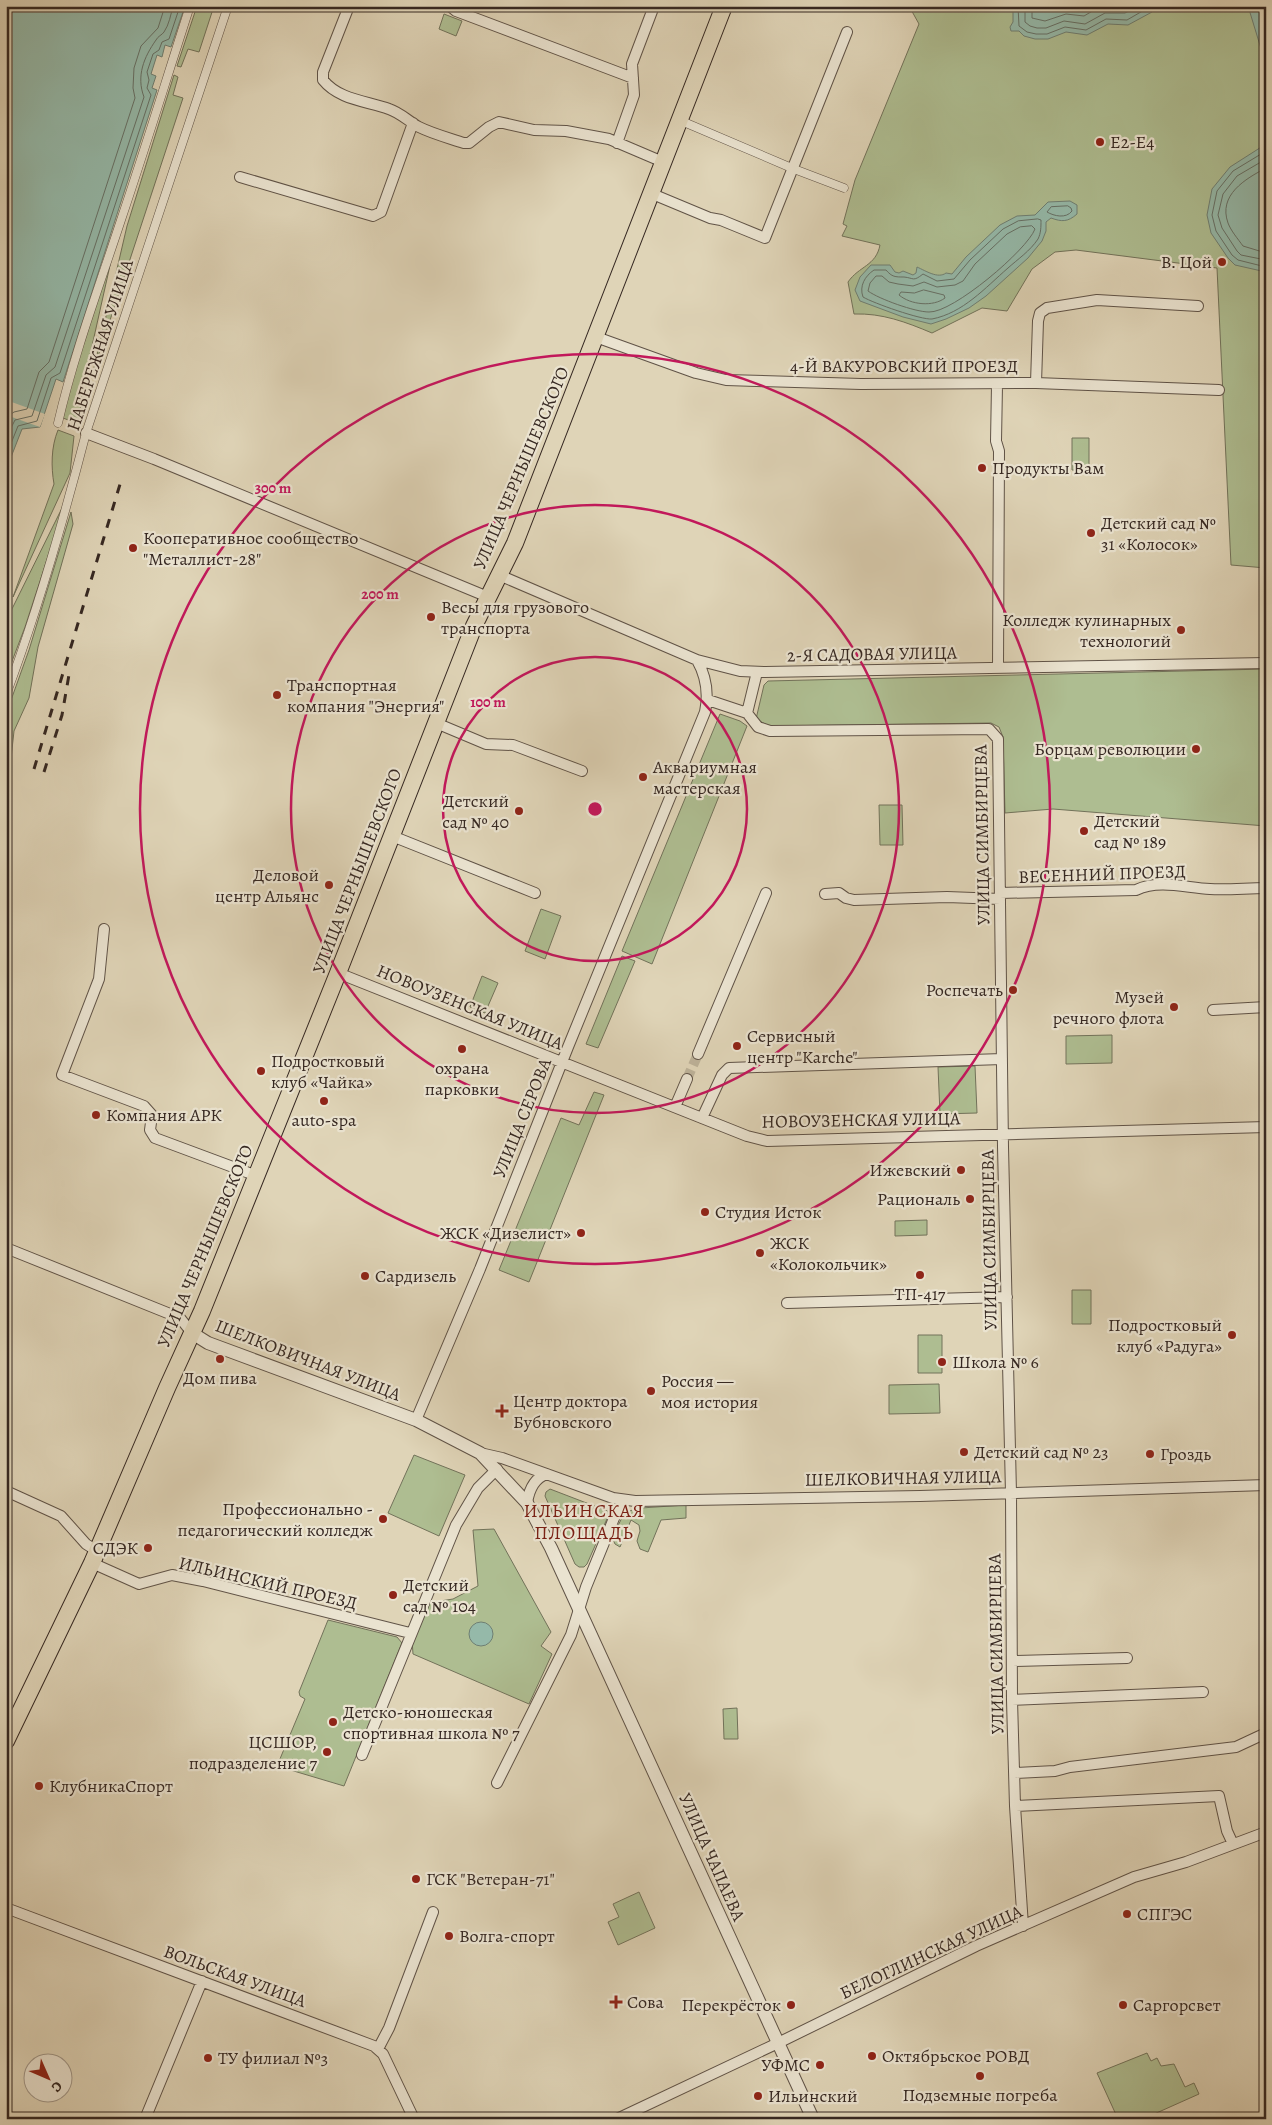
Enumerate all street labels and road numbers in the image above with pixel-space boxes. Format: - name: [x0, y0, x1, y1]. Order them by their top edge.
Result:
- street label: НАБЕРЕЖНАЯ УЛИЦА: [61, 256, 139, 434]
- street label: 4-Й ВАКУРОВСКИЙ ПРОЕЗД: [790, 354, 1018, 378]
- street label: УЛИЦА ЧЕРНЫШЕВСКОГО: [467, 363, 575, 573]
- street label: 2-Я САДОВАЯ УЛИЦА: [787, 641, 958, 667]
- street label: УЛИЦА СИМБИРЦЕВА: [968, 744, 996, 926]
- street label: УЛИЦА ЧЕРНЫШЕВСКОГО: [307, 765, 407, 977]
- street label: ВЕСЕННИЙ ПРОЕЗД: [1018, 859, 1186, 889]
- street label: НОВОУЗЕНСКАЯ УЛИЦА: [373, 959, 567, 1056]
- street label: УЛИЦА СЕРОВА: [487, 1054, 557, 1182]
- street label: НОВОУЗЕНСКАЯ УЛИЦА: [761, 1106, 961, 1134]
- street label: УЛИЦА ЧЕРНЫШЕВСКОГО: [151, 1141, 259, 1351]
- street label: УЛИЦА СИМБИРЦЕВА: [975, 1149, 1003, 1331]
- street label: ШЕЛКОВИЧНАЯ УЛИЦА: [212, 1314, 405, 1407]
- street label: ШЕЛКОВИЧНАЯ УЛИЦА: [804, 1464, 1002, 1492]
- street label: ИЛЬИНСКИЙ ПРОЕЗД: [176, 1551, 360, 1615]
- street label: УЛИЦА СИМБИРЦЕВА: [982, 1553, 1010, 1735]
- street label: УЛИЦА ЧАПАЕВА: [673, 1789, 751, 1925]
- street label: БЕЛОГЛИНСКАЯ УЛИЦА: [836, 1899, 1026, 2005]
- street label: ВОЛЬСКАЯ УЛИЦА: [160, 1939, 310, 2013]

